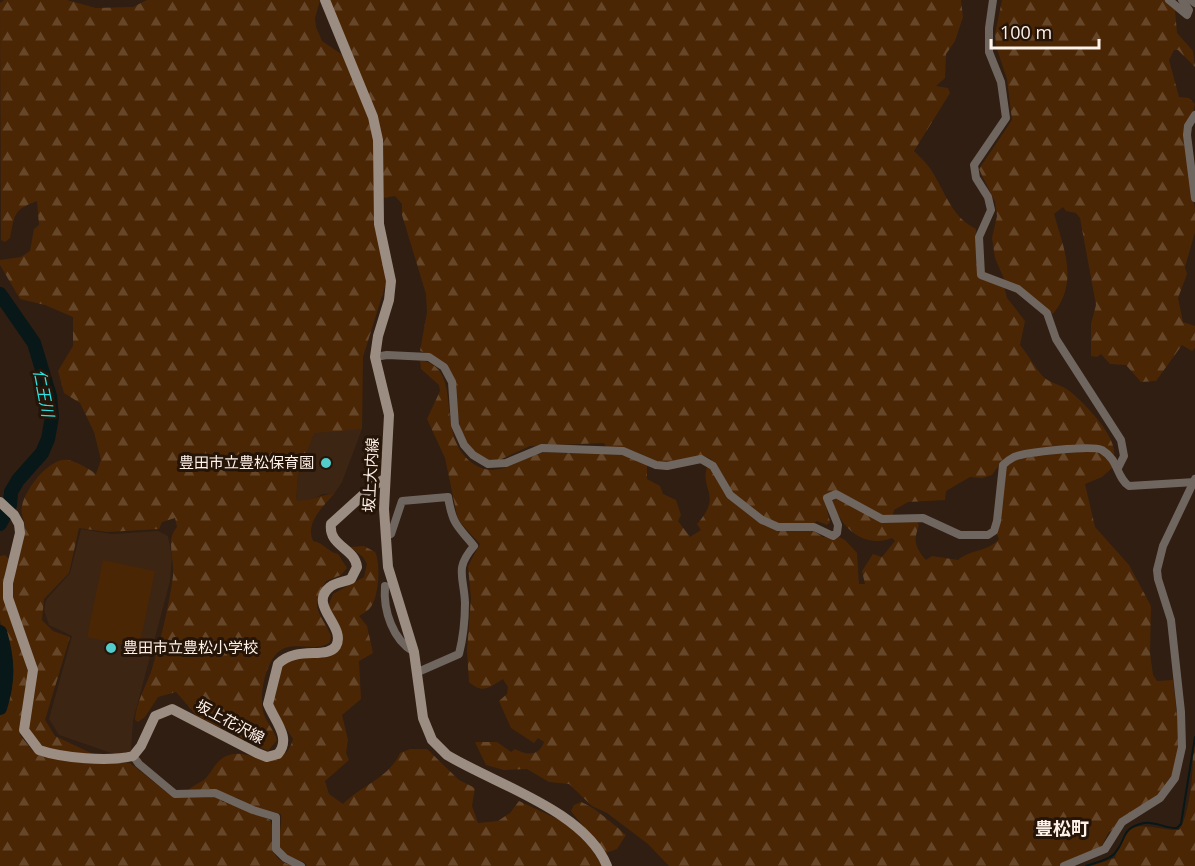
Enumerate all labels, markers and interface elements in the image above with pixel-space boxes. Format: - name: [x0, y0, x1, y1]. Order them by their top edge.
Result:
- scale bar: [991, 12, 1099, 50]
- text: 100 m: [1000, 20, 1052, 44]
- water label: 仁王川: [29, 367, 60, 421]
- street label: 坂上大内線: [358, 437, 382, 513]
- place label: 豊田市立豊松保育園: [179, 452, 314, 472]
- marker: 豊田市立豊松保育園: [319, 456, 333, 470]
- place label: 豊田市立豊松小学校: [123, 637, 258, 657]
- marker: 豊田市立豊松小学校: [104, 641, 118, 655]
- street label: 坂上花沢線: [193, 695, 268, 748]
- district label: 豊松町: [1035, 816, 1089, 840]

